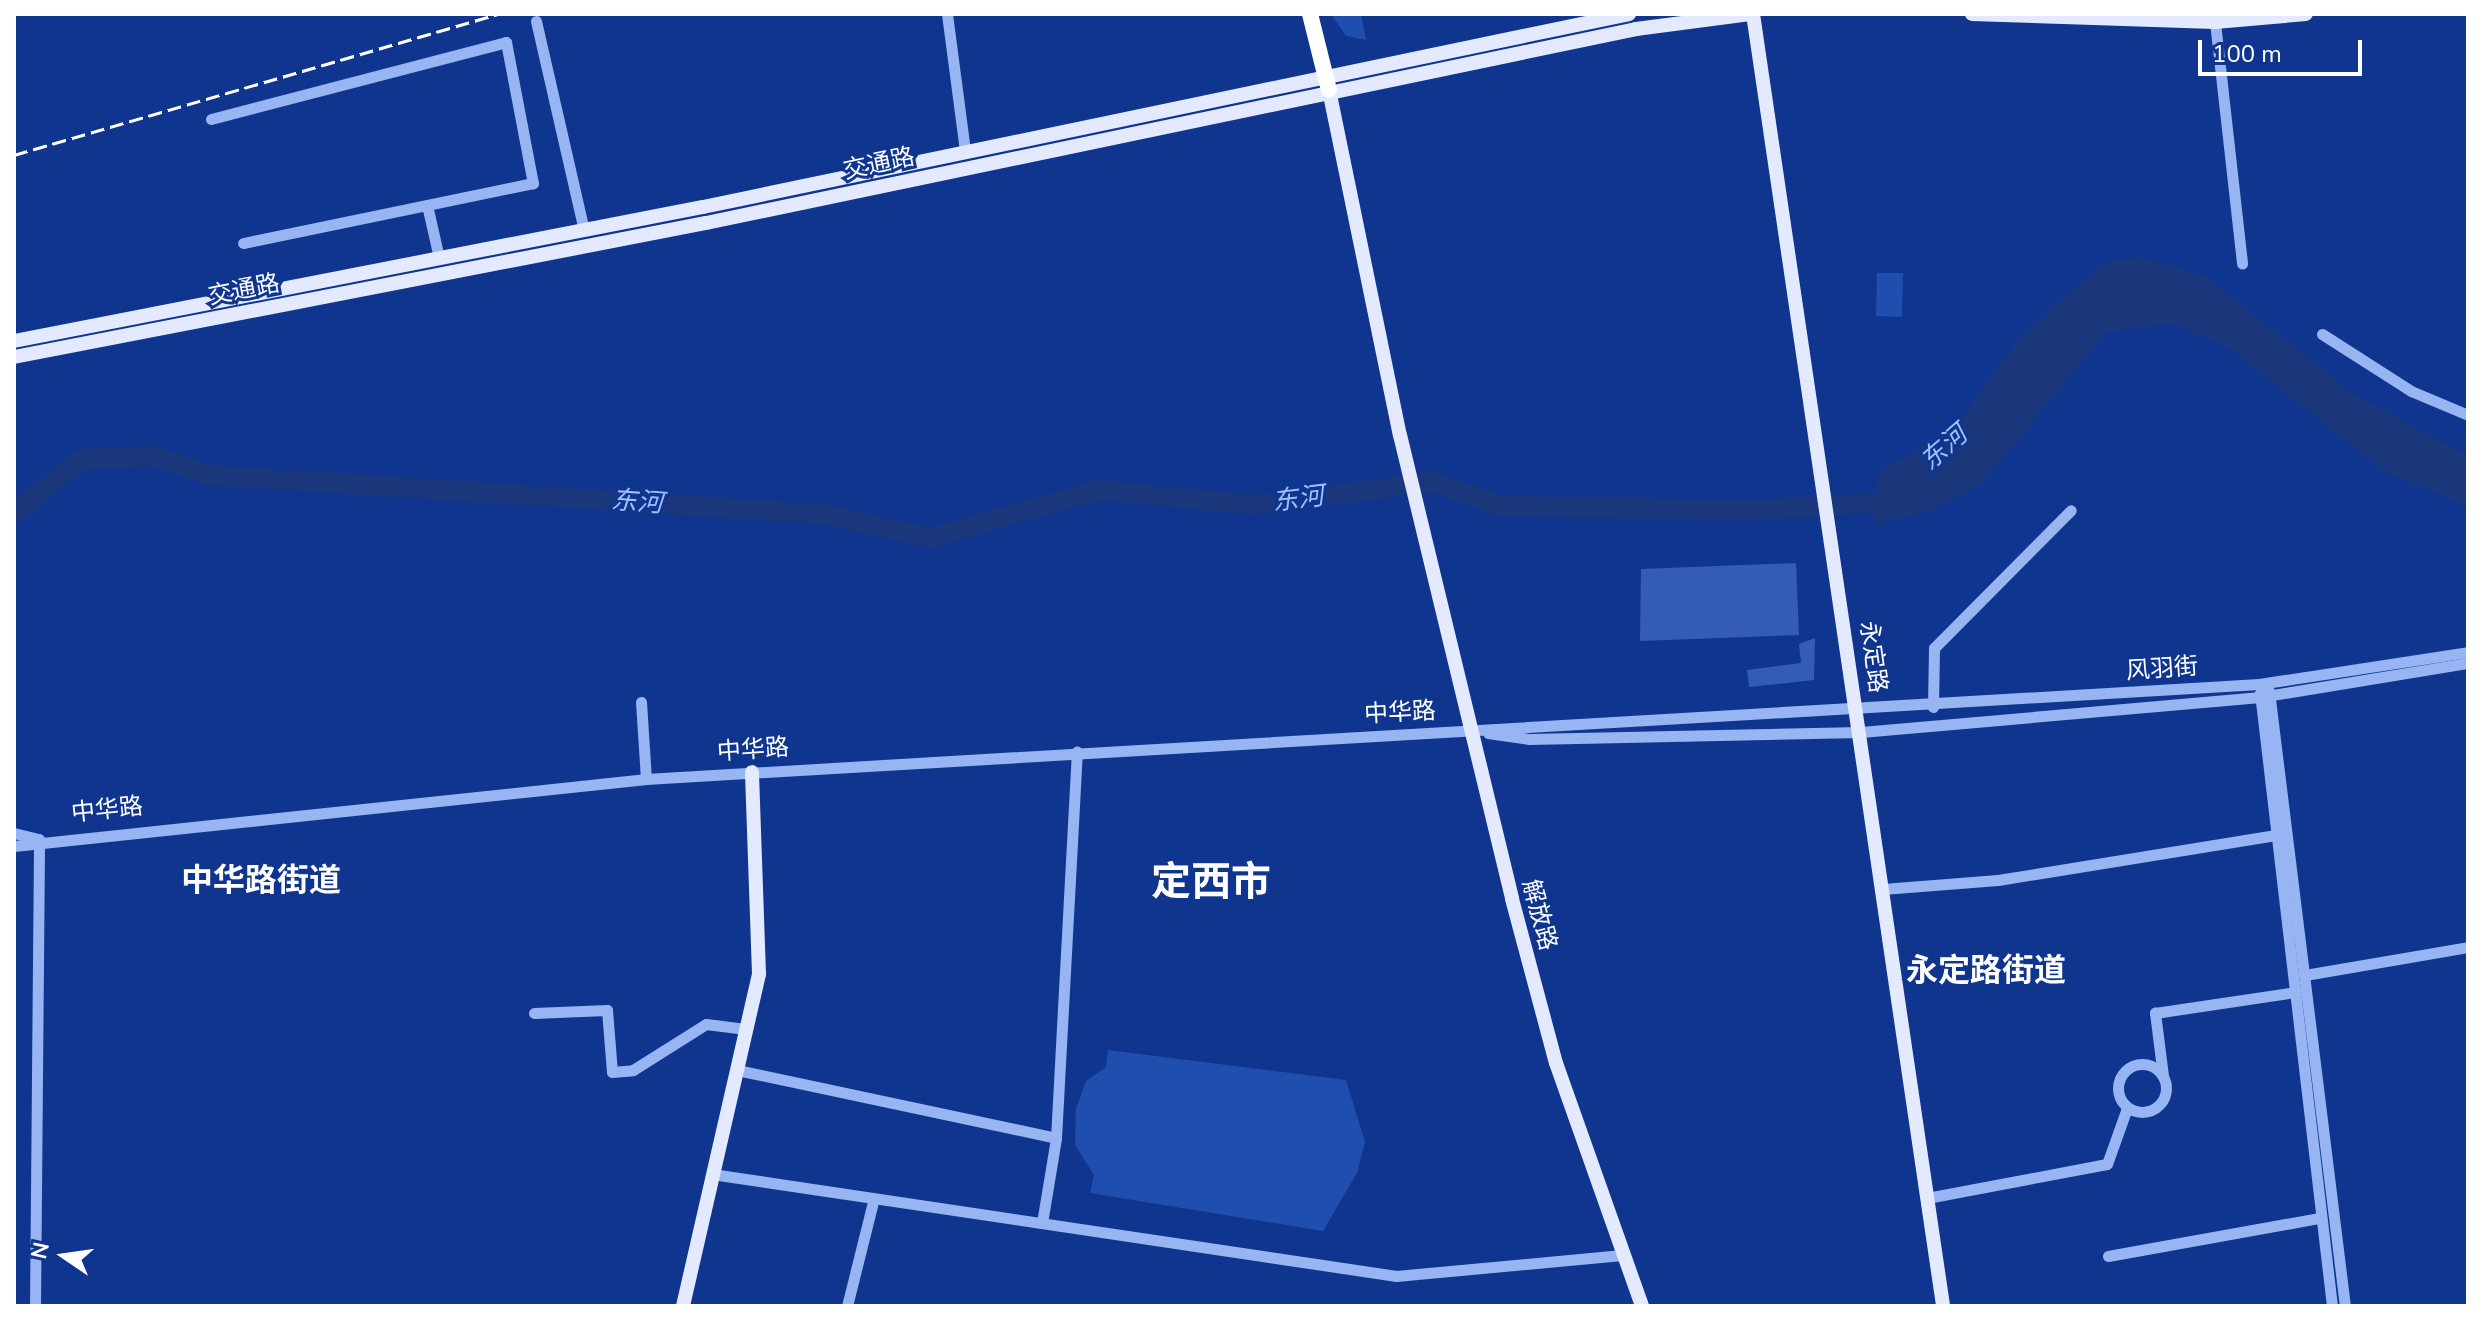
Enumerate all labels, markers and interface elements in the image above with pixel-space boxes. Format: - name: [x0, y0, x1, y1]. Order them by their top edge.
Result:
- scale bar: [2202, 24, 2366, 74]
- text: 100 m: [2212, 38, 2282, 70]
- street label: 交通路: [841, 142, 917, 186]
- street label: 交通路: [206, 269, 282, 311]
- water label: 东河: [1914, 419, 1974, 477]
- water label: 东河: [1270, 480, 1326, 518]
- water label: 东河: [610, 485, 664, 519]
- street label: 永定路: [1854, 619, 1892, 695]
- street label: 风羽街: [2125, 652, 2199, 686]
- street label: 中华路: [1363, 697, 1437, 729]
- street label: 中华路: [716, 733, 790, 767]
- street label: 中华路: [70, 792, 144, 828]
- district label: 定西市: [1151, 858, 1271, 906]
- district label: 中华路街道: [181, 862, 341, 900]
- street label: 解放路: [1516, 876, 1562, 954]
- district label: 永定路街道: [1906, 952, 2066, 990]
- north arrow: [24, 1216, 104, 1296]
- text: N: [24, 1239, 57, 1262]

